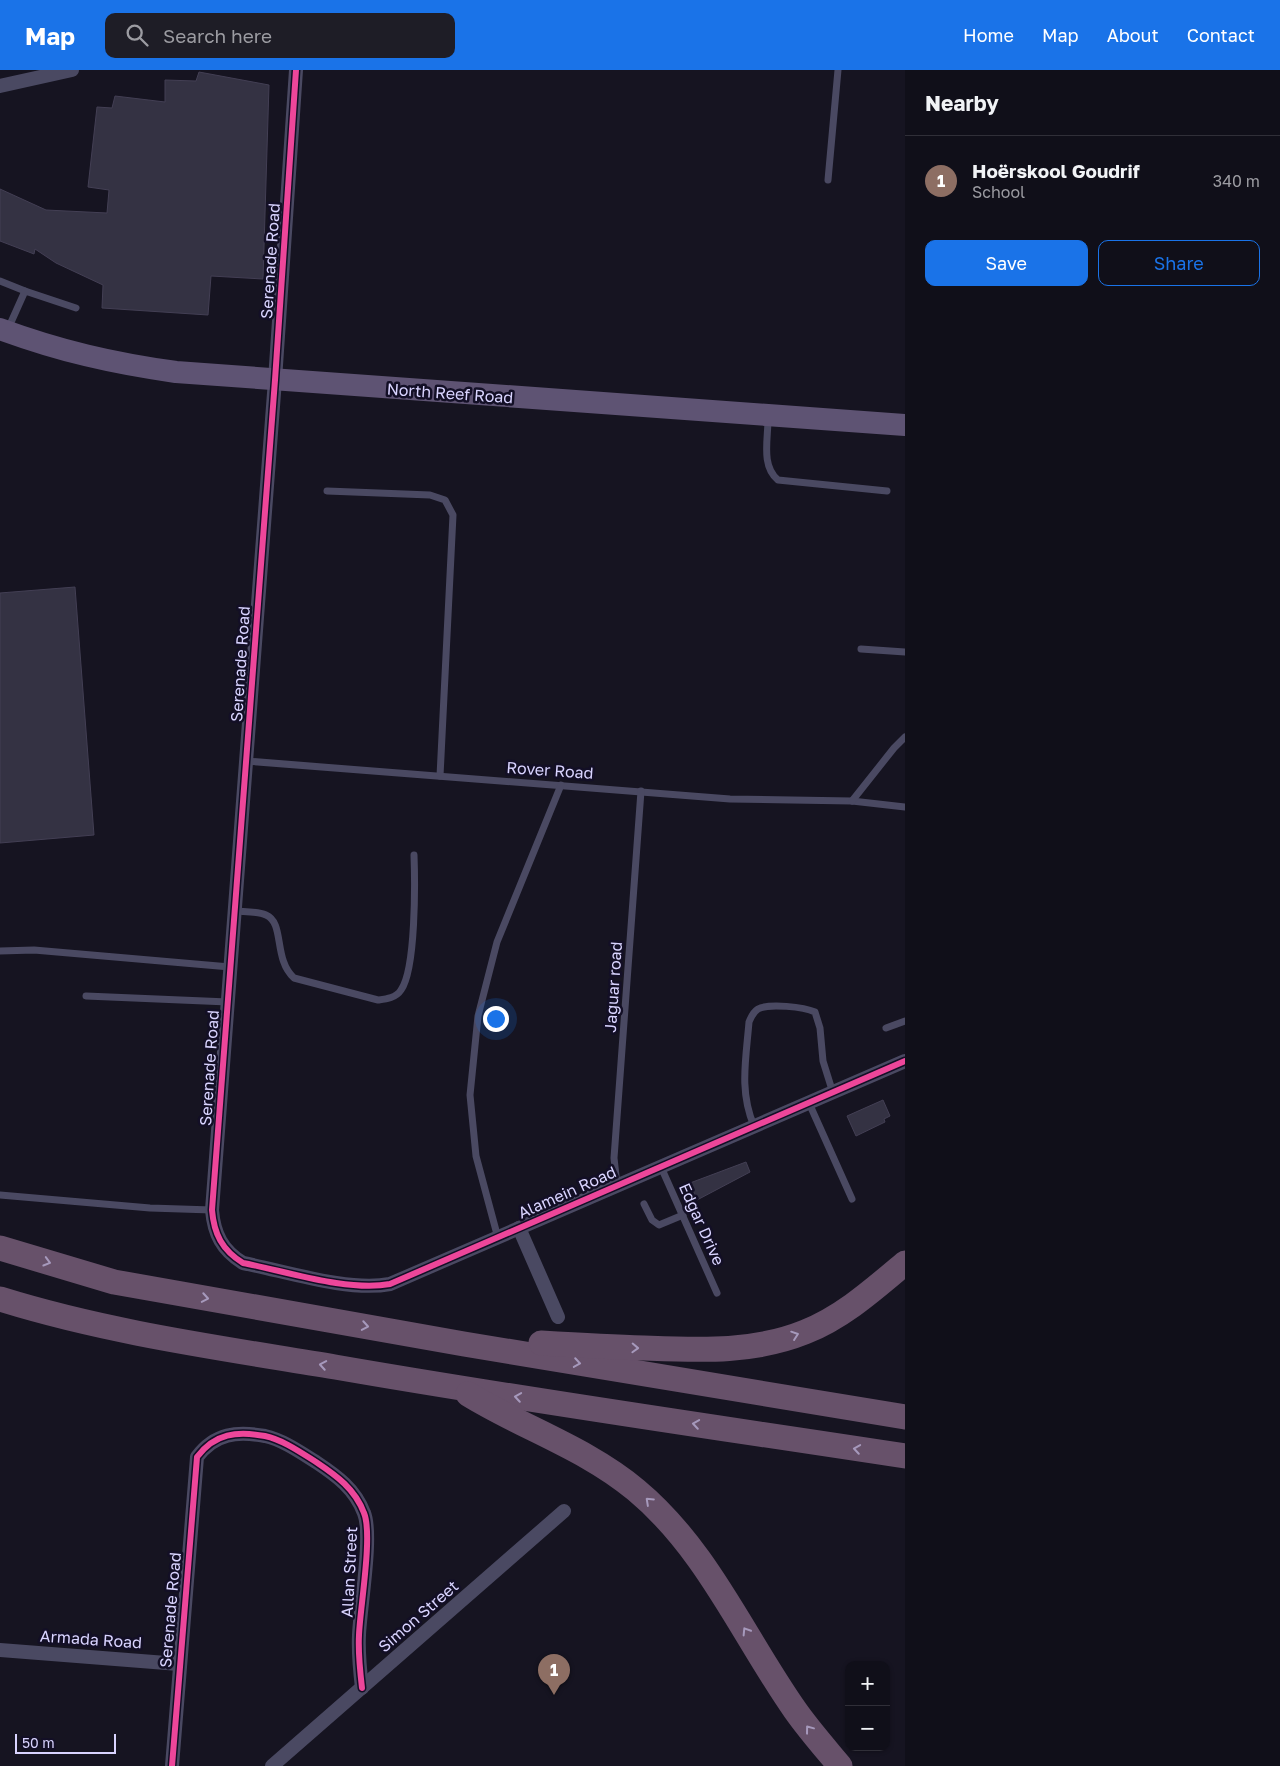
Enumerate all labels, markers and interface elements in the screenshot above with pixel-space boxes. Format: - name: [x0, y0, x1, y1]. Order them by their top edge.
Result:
- search box: [105, 13, 455, 58]
- text: Map: [25, 21, 75, 50]
- icon: search: [123, 21, 151, 49]
- text: Search here: [163, 24, 272, 47]
- text: Home: [963, 24, 1014, 46]
- text: Map: [1042, 24, 1079, 46]
- text: About: [1107, 24, 1159, 46]
- text: Contact: [1187, 24, 1255, 46]
- text: Nearby: [925, 90, 999, 116]
- text: Hoërskool Goudrif: [972, 159, 1140, 182]
- text: 1: [937, 171, 945, 191]
- text: 340 m: [1213, 171, 1260, 191]
- text: School: [972, 182, 1025, 202]
- street label: Serenade Road: [256, 202, 284, 320]
- button: Save: [925, 240, 1088, 286]
- button: Share: [1098, 240, 1260, 286]
- street label: North Reef Road: [386, 379, 514, 407]
- street label: Serenade Road: [226, 605, 254, 723]
- street label: Rover Road: [506, 757, 594, 783]
- street label: Jaguar road: [600, 941, 626, 1033]
- your location: [483, 1006, 509, 1032]
- street label: Serenade Road: [195, 1009, 223, 1127]
- street label: Alamein Road: [515, 1161, 619, 1223]
- street label: Edgar Drive: [675, 1180, 729, 1268]
- one-way arrow: [42, 1256, 51, 1267]
- one-way arrow: [201, 1292, 209, 1302]
- one-way arrow: [361, 1321, 369, 1331]
- one-way arrow: [791, 1331, 799, 1341]
- one-way arrow: [631, 1342, 639, 1353]
- one-way arrow: [573, 1357, 581, 1367]
- one-way arrow: [319, 1361, 328, 1371]
- one-way arrow: [514, 1393, 523, 1403]
- one-way arrow: [692, 1420, 700, 1430]
- one-way arrow: [852, 1444, 861, 1454]
- one-way arrow: [645, 1498, 654, 1507]
- street label: Allan Street: [337, 1526, 361, 1618]
- street label: Serenade Road: [155, 1551, 185, 1669]
- street label: Simon Street: [374, 1576, 462, 1656]
- street label: Armada Road: [39, 1625, 143, 1653]
- one-way arrow: [743, 1627, 752, 1636]
- pin: 1: [538, 1654, 570, 1695]
- map controls: [845, 1661, 890, 1751]
- button: +: [845, 1661, 890, 1706]
- button: −: [845, 1706, 890, 1751]
- one-way arrow: [806, 1725, 815, 1734]
- scale bar: [15, 1731, 116, 1754]
- text: 50 m: [22, 1734, 55, 1751]

